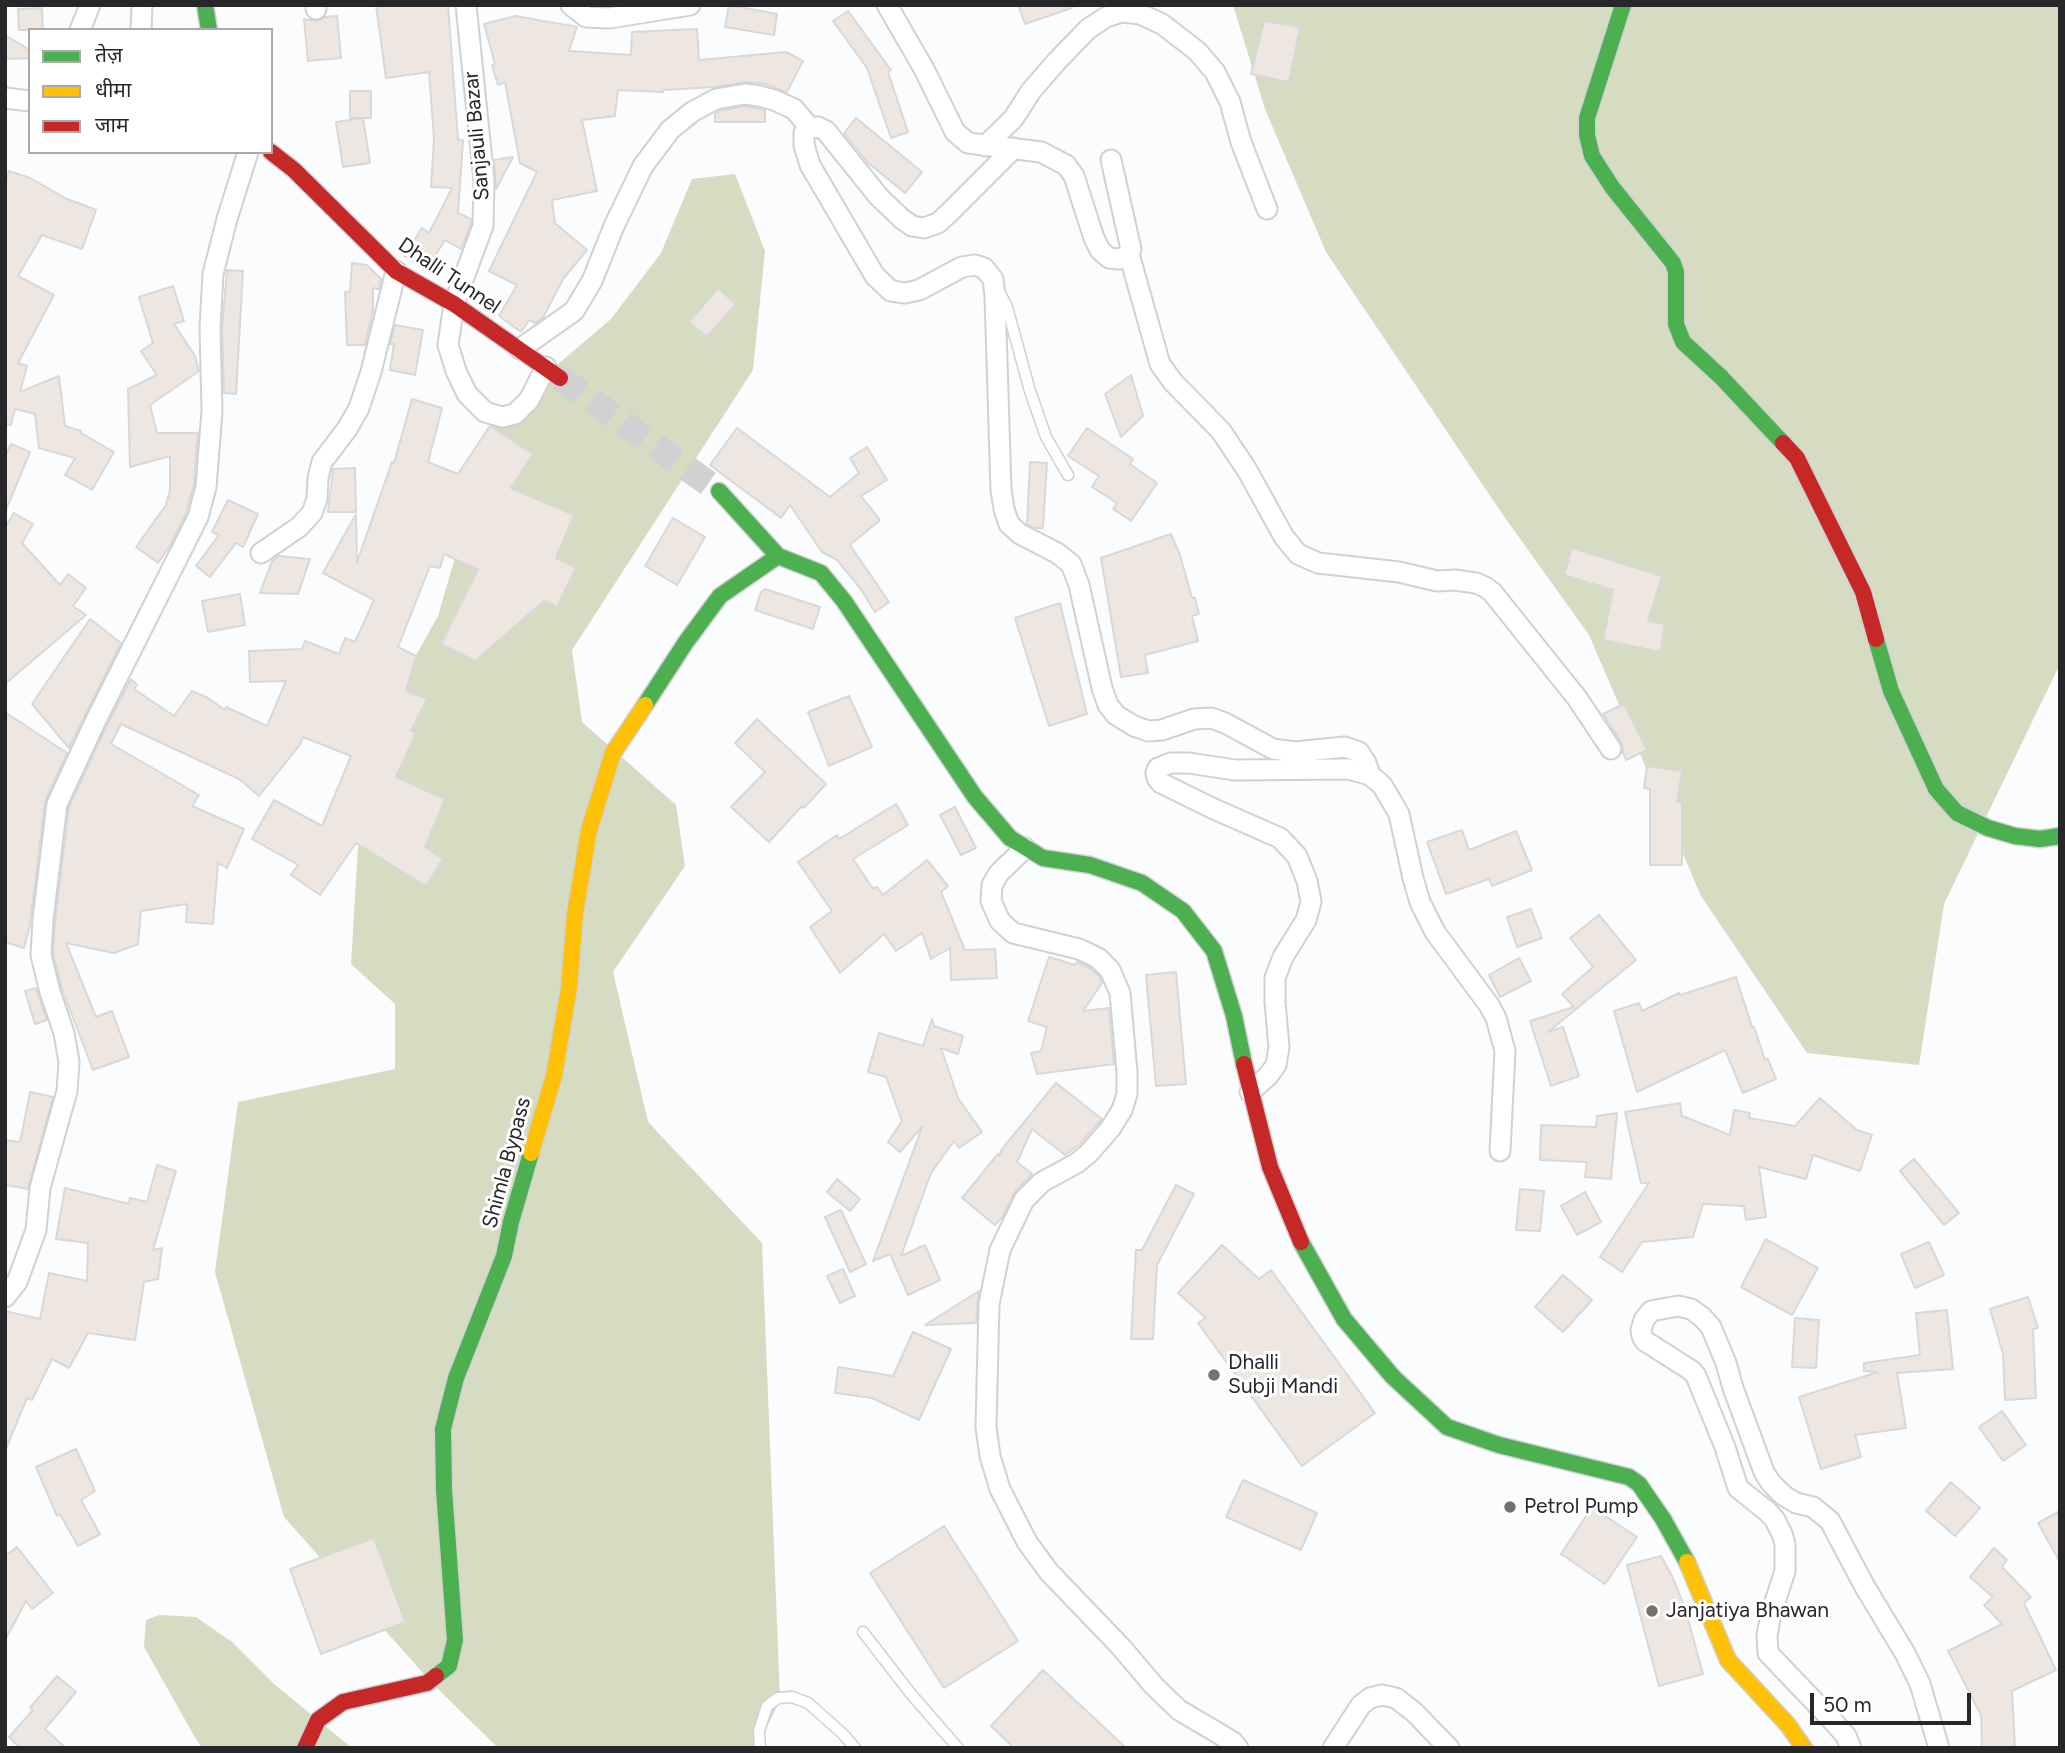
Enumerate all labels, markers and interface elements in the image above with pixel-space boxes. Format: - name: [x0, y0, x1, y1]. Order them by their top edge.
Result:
- legend: [28, 28, 273, 154]
- text: तेज़: [95, 42, 123, 67]
- street label: Sanjauli Bazar: [459, 70, 495, 202]
- text: धीमा: [95, 77, 131, 102]
- text: जाम: [95, 112, 129, 137]
- street label: Dhalli Tunnel: [393, 233, 505, 319]
- street label: Shimla Bypass: [477, 1095, 537, 1231]
- place label: Dhalli Subji Mandi: [1228, 1350, 1338, 1400]
- marker: Dhalli Subji Mandi: [1206, 1367, 1222, 1383]
- place label: Petrol Pump: [1524, 1494, 1639, 1520]
- marker: Petrol Pump: [1502, 1499, 1518, 1515]
- place label: Janjatiya Bhawan: [1666, 1598, 1829, 1624]
- marker: Janjatiya Bhawan: [1644, 1603, 1660, 1619]
- scale bar: [1813, 1680, 1974, 1724]
- text: 50 m: [1823, 1692, 1872, 1717]

